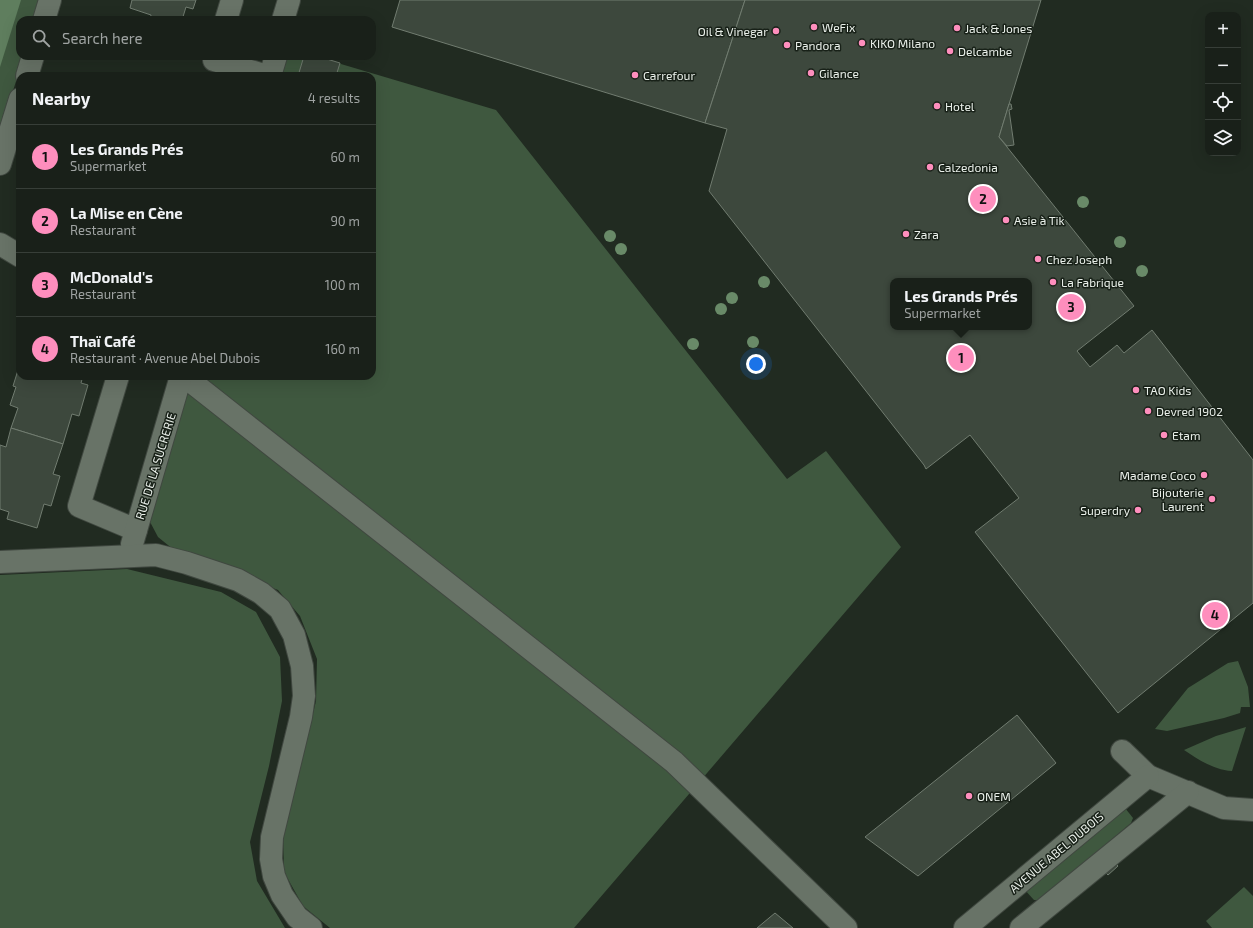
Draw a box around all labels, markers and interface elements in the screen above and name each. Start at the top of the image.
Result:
map controls [1205,12,1241,156]
button: + [1205,12,1241,48]
search box [16,16,376,60]
place label: WeFix [822,20,856,34]
place label: Jack & Jones [965,21,1032,35]
marker: WeFix [809,22,819,32]
marker: Jack & Jones [952,23,962,33]
place label: Oil & Vinegar [698,24,768,38]
marker: Oil & Vinegar [771,26,781,36]
icon: search [30,27,52,49]
text: Search here [62,29,143,47]
place label: KIKO Milano [870,36,935,50]
place label: Pandora [795,38,841,52]
marker: KIKO Milano [857,38,867,48]
marker: Pandora [782,40,792,50]
place label: Delcambe [958,44,1012,58]
marker: Delcambe [945,46,955,56]
button: − [1205,48,1241,84]
place label: Gilance [819,66,859,80]
place label: Carrefour [643,68,695,82]
marker: Gilance [806,68,816,78]
marker: Carrefour [630,70,640,80]
button: locate [1205,84,1241,120]
text: Nearby [32,88,90,108]
text: 4 results [308,90,360,106]
place label: Hotel [945,99,975,113]
marker: Hotel [932,101,942,111]
button: layers [1205,120,1241,156]
text: Les Grands Prés [70,140,183,158]
text: 1 [42,149,48,165]
text: 60 m [330,149,360,165]
text: Supermarket [70,158,147,174]
place label: Calzedonia [938,160,998,174]
marker: Calzedonia [925,162,935,172]
pin: 2 [970,184,996,214]
text: La Mise en Cène [70,204,183,222]
text: 2 [41,213,49,229]
text: 90 m [330,213,360,229]
place label: Asie à Tik [1014,213,1065,227]
marker: Asie à Tik [1001,215,1011,225]
text: Restaurant [70,222,136,238]
place label: Zara [914,227,939,241]
marker: Zara [901,229,911,239]
place label: Chez Joseph [1046,252,1112,266]
marker: Chez Joseph [1033,254,1043,264]
text: McDonald's [70,268,153,286]
place label: La Fabrique [1061,275,1124,289]
text: 3 [41,277,49,293]
text: 100 m [325,277,360,293]
marker: La Fabrique [1048,277,1058,287]
popup [890,278,1032,330]
text: Restaurant [70,286,136,302]
text: Les Grands Prés [904,287,1018,305]
pin: 3 [1058,292,1084,322]
text: Supermarket [904,305,981,321]
text: Thaï Café [70,332,136,350]
text: 4 [41,341,49,357]
text: 160 m [325,341,360,357]
pin: 1 [948,343,974,373]
text: Restaurant · Avenue Abel Dubois [70,350,260,366]
your location [746,354,766,374]
place label: TAO Kids [1144,383,1191,397]
marker: TAO Kids [1131,385,1141,395]
place label: Devred 1902 [1156,404,1223,418]
marker: Devred 1902 [1143,406,1153,416]
street label: RUE DE LA SUCRERIE [132,411,178,521]
place label: Etam [1172,428,1200,442]
marker: Etam [1159,430,1169,440]
place label: Madame Coco [1120,468,1196,482]
marker: Madame Coco [1199,470,1209,480]
place label: Bijouterie Laurent [1152,485,1204,513]
marker: Bijouterie Laurent [1207,494,1217,504]
place label: Superdry [1080,503,1131,517]
marker: Superdry [1133,505,1143,515]
pin: 4 [1202,600,1228,630]
place label: ONEM [977,789,1011,803]
marker: ONEM [964,791,974,801]
street label: AVENUE ABEL DUBOIS [1006,809,1106,895]

